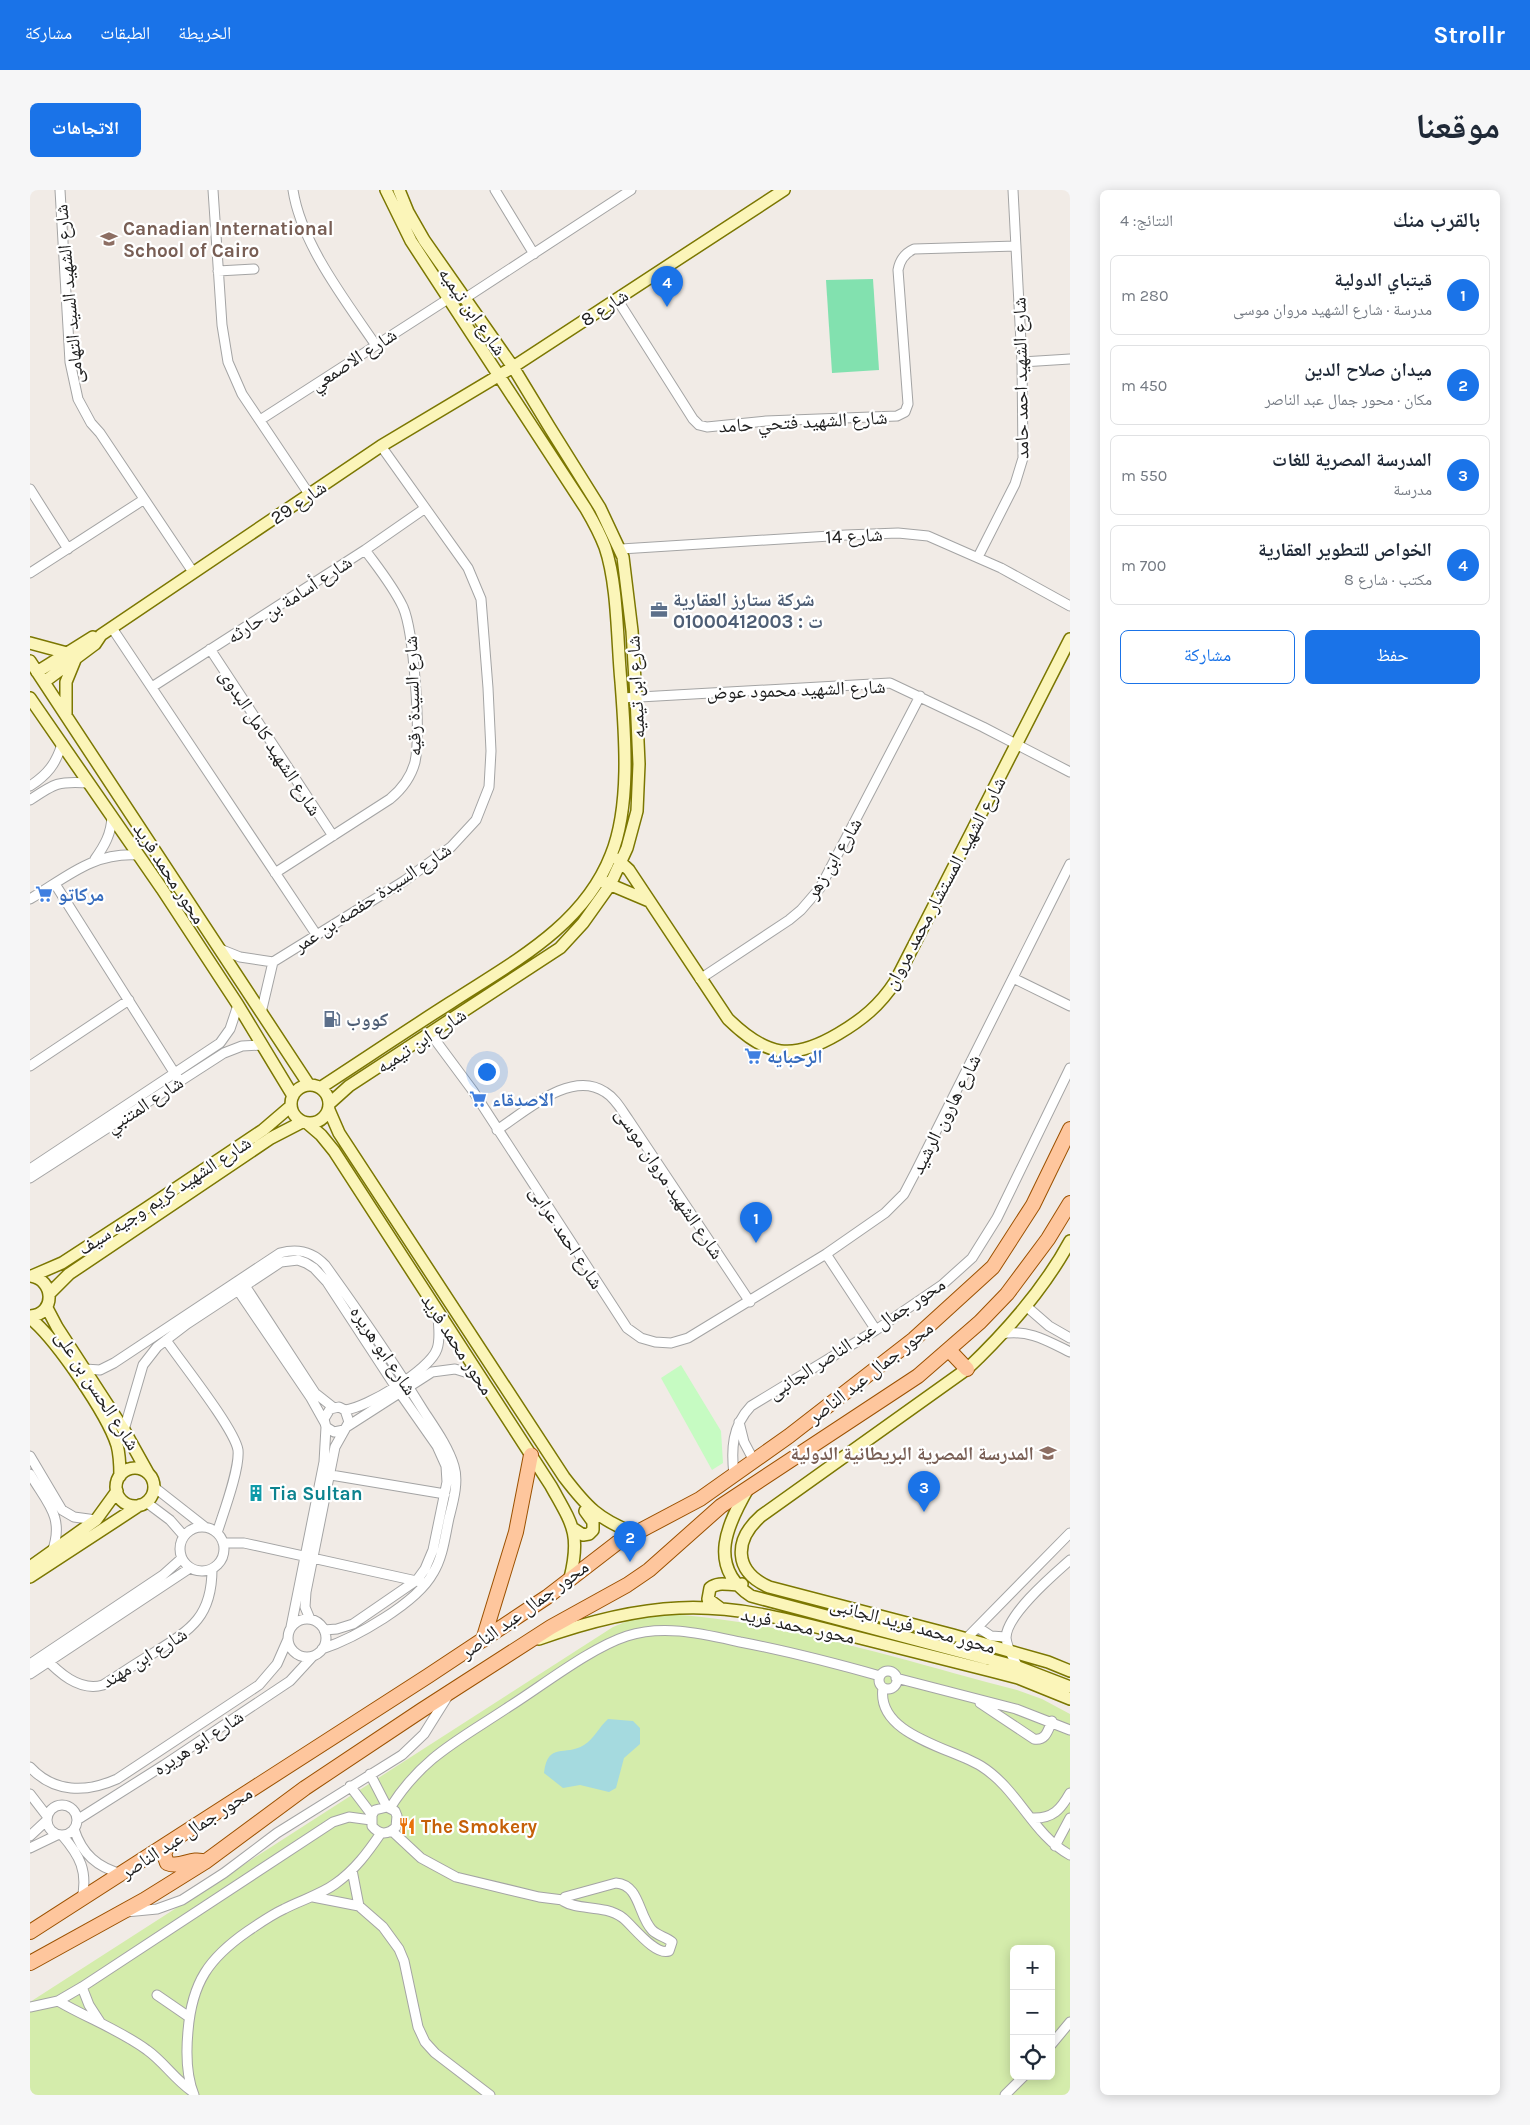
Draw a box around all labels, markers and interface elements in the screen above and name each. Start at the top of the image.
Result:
text: Strollr [1433,21,1505,49]
text: مشاركة [25,22,72,44]
text: الطبقات [100,22,150,44]
text: الخريطة [178,22,231,44]
button: الاتجاهات [30,103,141,157]
text: موقعنا [1415,106,1500,147]
street label: شارع الشهيد السيد التهامى [50,203,88,385]
text: بالقرب منك [1393,208,1480,232]
text: النتائج: 4 [1120,211,1173,230]
place label: Canadian International School of Cairo [123,218,334,262]
school or university icon: Canadian International School of Cairo [99,229,119,249]
street label: شارع ابن تيميه [434,263,511,360]
pin: 4 [651,266,683,307]
text: قيتباي الدولية [1334,269,1432,291]
street label: شارع 8 [577,284,632,331]
text: 280 m [1121,286,1168,305]
text: 1 [1460,286,1466,305]
street label: شارع الشهيد احمد حامد [1009,297,1033,459]
text: مدرسة · شارع الشهيد مروان موسى [1233,300,1432,319]
street label: شارع الاصمعي [306,324,403,399]
text: ميدان صلاح الدين [1304,359,1432,381]
text: 450 m [1121,376,1167,395]
text: 2 [1458,376,1468,395]
text: مكان · محور جمال عبد الناصر [1265,390,1432,409]
street label: شارع الشهيد فتحي حامد [718,407,888,441]
text: المدرسة المصرية للغات [1272,449,1432,471]
text: 550 m [1121,466,1167,485]
text: 3 [1458,466,1468,485]
street label: شارع 29 [266,476,331,529]
text: مدرسة [1393,480,1432,499]
street label: شارع 14 [825,524,883,548]
text: الخواص للتطوير العقارية [1258,539,1432,561]
street label: شارع أسامة بن حارثه [223,551,356,648]
text: 700 m [1121,556,1166,575]
text: 4 [1458,556,1468,575]
text: مكتب · شارع 8 [1344,570,1432,589]
place label: شركة ستارز العقارية ت : 01000412003 [673,589,823,633]
office icon: شركة ستارز العقارية ت : 01000412003 [649,600,669,620]
button: مشاركة [1120,630,1295,684]
button: حفظ [1305,630,1480,684]
street label: شارع السيدة رقيه [400,635,426,757]
street label: شارع ابن تيميه [622,635,650,739]
street label: شارع الشهيد كامل البدوى [215,665,326,820]
street label: شارع الشهيد محمود عوض [706,676,886,704]
street label: شارع الشهيد المستشار محمد مروان [879,773,1010,994]
street label: شارع ابن زهر [801,814,867,904]
street label: محور محمد فريد [128,819,210,928]
street label: شارع السيدة حفصه بن عمر [289,839,455,957]
supermarket icon: مركاتو [34,884,54,904]
place label: مركاتو [58,884,104,906]
street label: شارع ابن تيميه [373,1004,471,1078]
fuel station icon: كووب [322,1009,342,1029]
place label: كووب [346,1009,389,1031]
supermarket icon: الرحبايه [743,1046,763,1066]
place label: الرحبايه [767,1046,823,1068]
street label: شارع هارون الرشيد [906,1051,986,1178]
your location [474,1059,500,1085]
street label: شارع المتنبي [102,1072,190,1141]
supermarket icon: الاصدقاء [468,1089,488,1109]
place label: الاصدقاء [492,1089,554,1111]
street label: شارع الشهيد مروان موسى [610,1104,728,1263]
street label: شارع الشهيد كريم وجيه سيف [74,1132,256,1261]
street label: شارع احمد عرابى [525,1182,608,1293]
pin: 1 [740,1202,772,1243]
street label: محور جمال عبد الناصر الجانبى [763,1272,949,1404]
street label: محور محمد فريد [416,1290,498,1399]
street label: شارع ابو هريره [345,1302,421,1399]
street label: محور جمال عبد الناصر [803,1316,937,1428]
street label: شارع الحسن بن على [50,1327,144,1454]
place label: المدرسة المصرية البريطانية الدولية [790,1443,1034,1465]
school or university icon: المدرسة المصرية البريطانية الدولية [1038,1443,1058,1463]
pin: 3 [908,1471,940,1512]
building icon: Tia Sultan [246,1483,266,1503]
place label: Tia Sultan [270,1483,363,1505]
pin: 2 [614,1521,646,1562]
street label: محور جمال عبد الناصر [456,1556,593,1664]
street label: محور محمد فريد الجانبى [828,1593,998,1659]
street label: محور محمد فريد [739,1603,857,1649]
street label: شارع ابن مهند [98,1623,191,1693]
street label: شارع ابو هريره [149,1706,248,1780]
street label: محور جمال عبد الناصر [116,1782,257,1884]
restaurant icon: The Smokery [397,1816,417,1836]
place label: The Smokery [421,1816,537,1838]
map controls [1010,1945,1055,2080]
button: + [1010,1945,1055,1990]
button: − [1010,1990,1055,2035]
button: locate [1010,2035,1055,2080]

